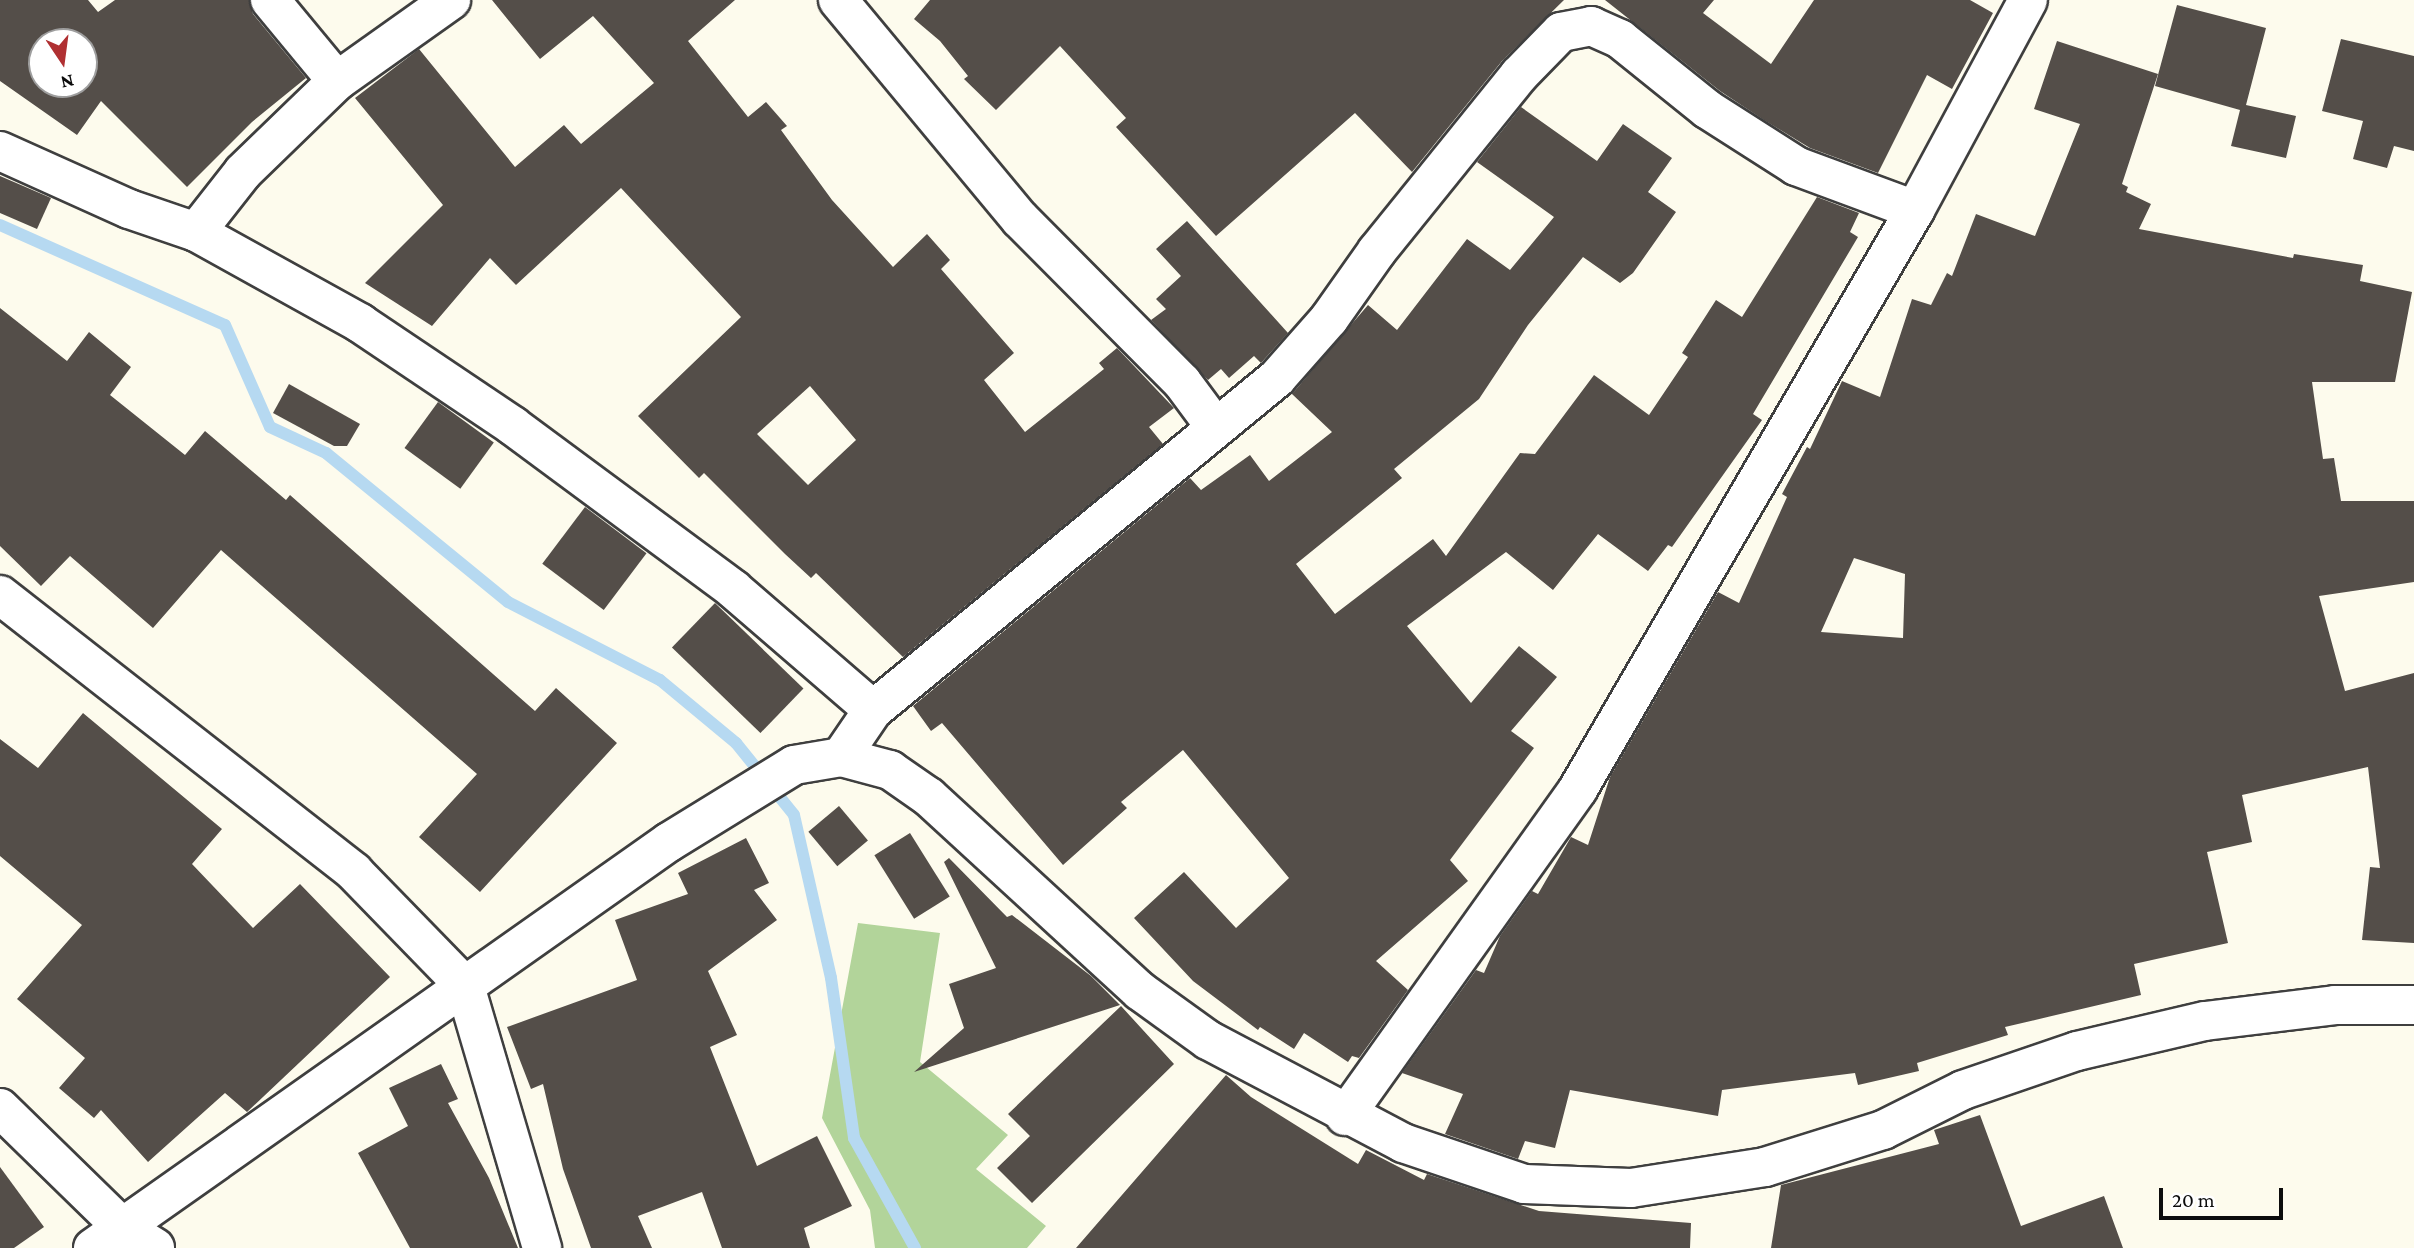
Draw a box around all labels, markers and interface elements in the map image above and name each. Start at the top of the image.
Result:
north arrow [28,28,98,98]
text: N [59,70,76,94]
scale bar [2162,1174,2286,1218]
text: 20 m [2172,1188,2215,1212]

